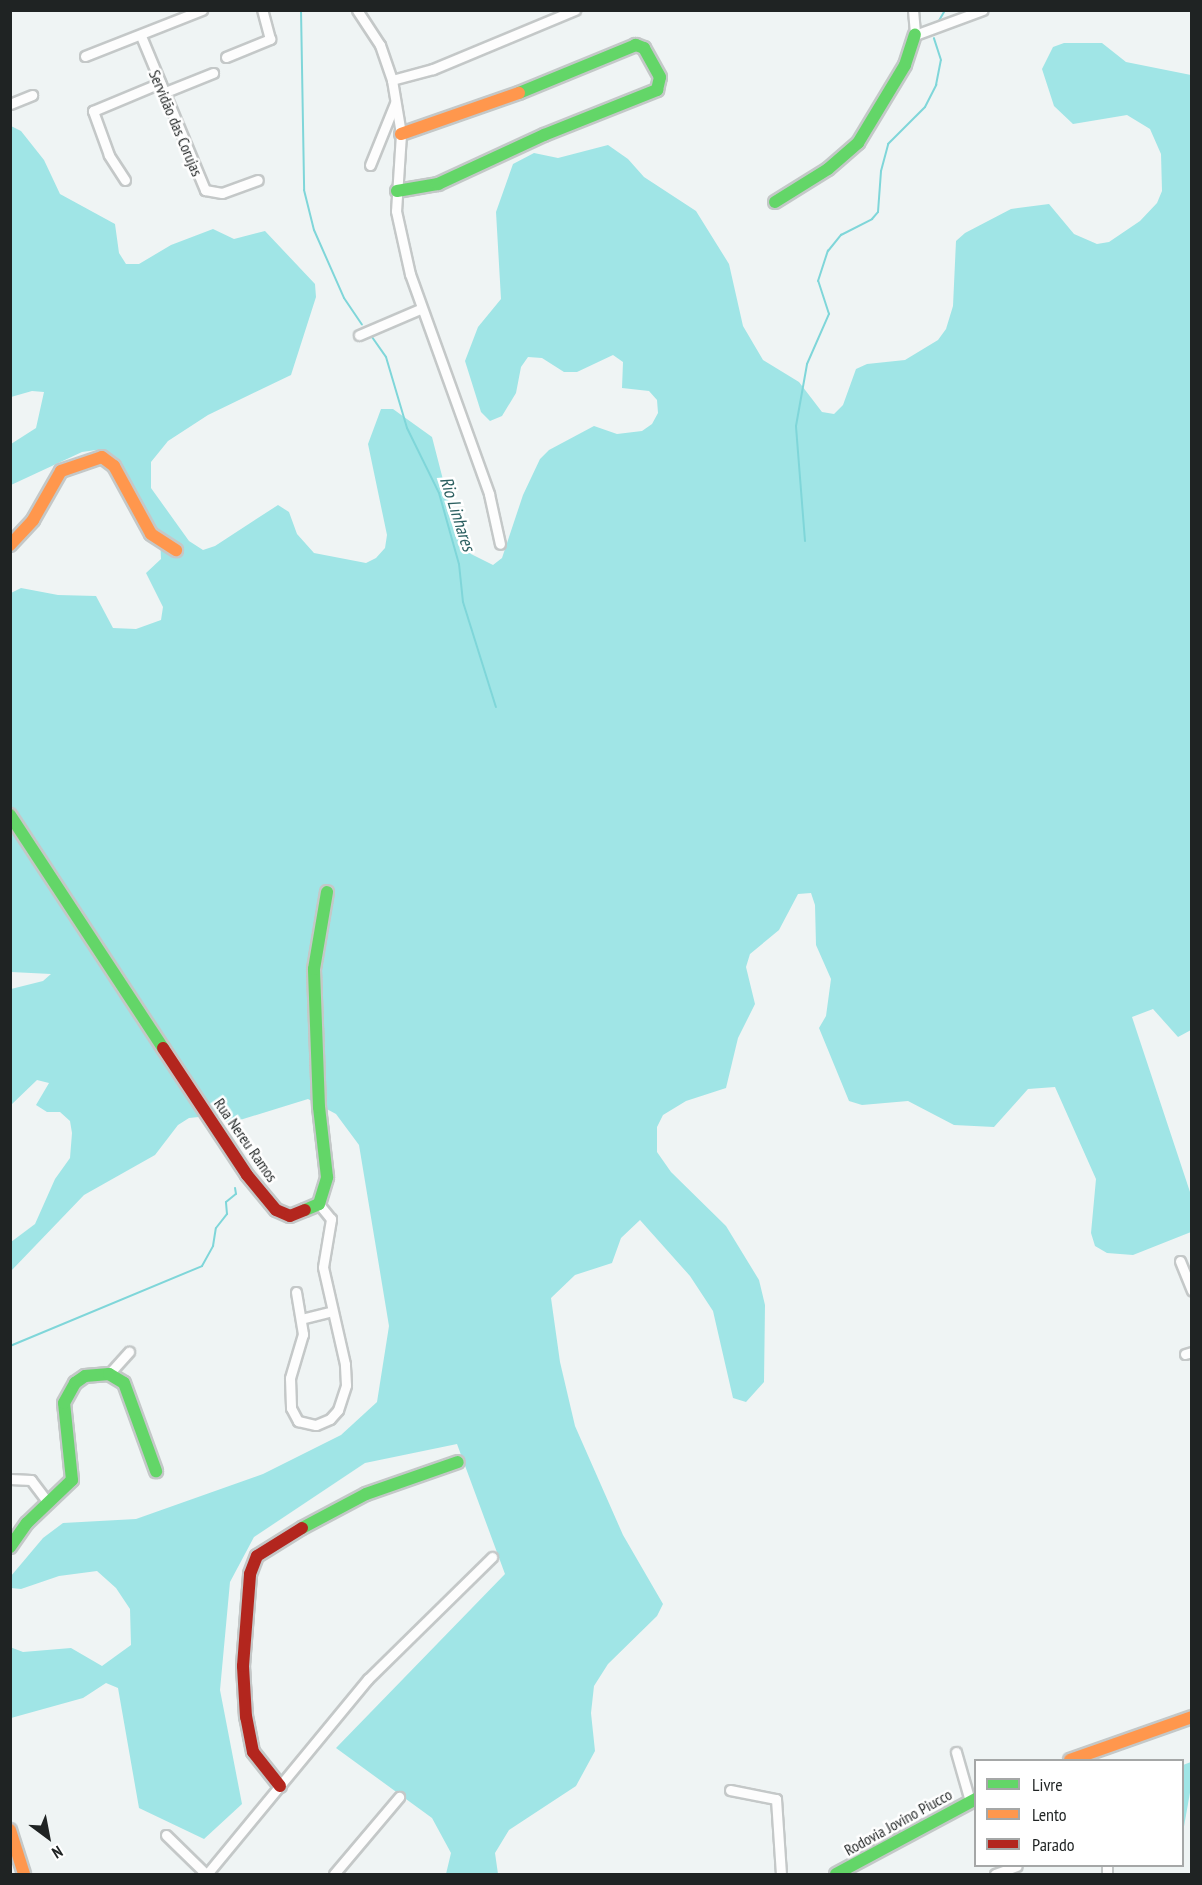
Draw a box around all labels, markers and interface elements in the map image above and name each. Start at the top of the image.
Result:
street label: Servidão das Corujas [145,67,207,179]
water label: Rio Linhares [435,474,479,554]
street label: Rua Nereu Ramos [210,1094,282,1186]
legend [974,1759,1184,1867]
text: Livre [1032,1773,1063,1796]
street label: Rodovia Jovino Piucco [841,1784,955,1860]
text: Lento [1032,1803,1067,1826]
north arrow [18,1807,78,1867]
text: Parado [1032,1833,1075,1856]
text: N [49,1841,67,1863]

